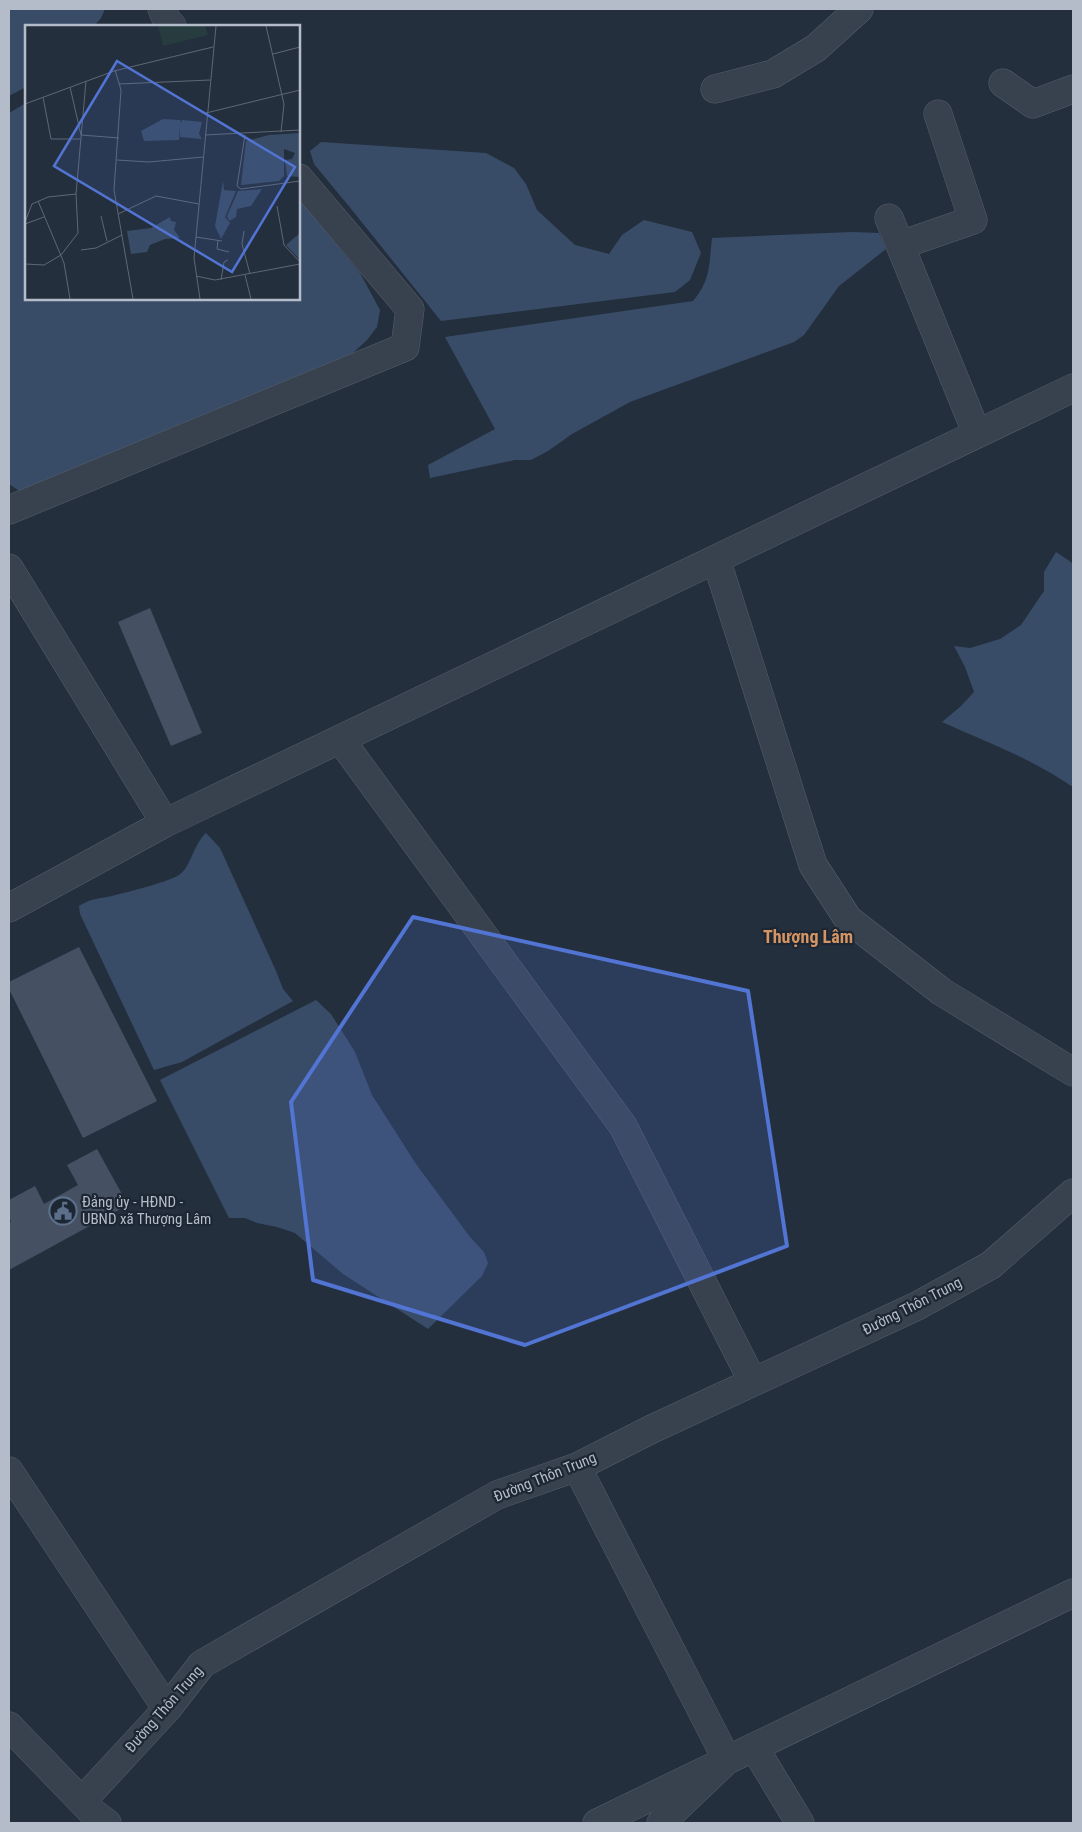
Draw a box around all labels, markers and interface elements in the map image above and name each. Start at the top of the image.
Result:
inset map [25,25,300,300]
district label: Thượng Lâm [763,926,853,947]
place label: Đảng ủy - HĐND - UBND xã Thượng Lâm [82,1193,211,1228]
public building icon: Đảng ủy - HĐND - UBND xã Thượng Lâm [48,1196,78,1226]
street label: Đường Thôn Trung [859,1273,965,1339]
street label: Đường Thôn Trung [491,1448,599,1506]
street label: Đường Thôn Trung [121,1662,207,1756]

